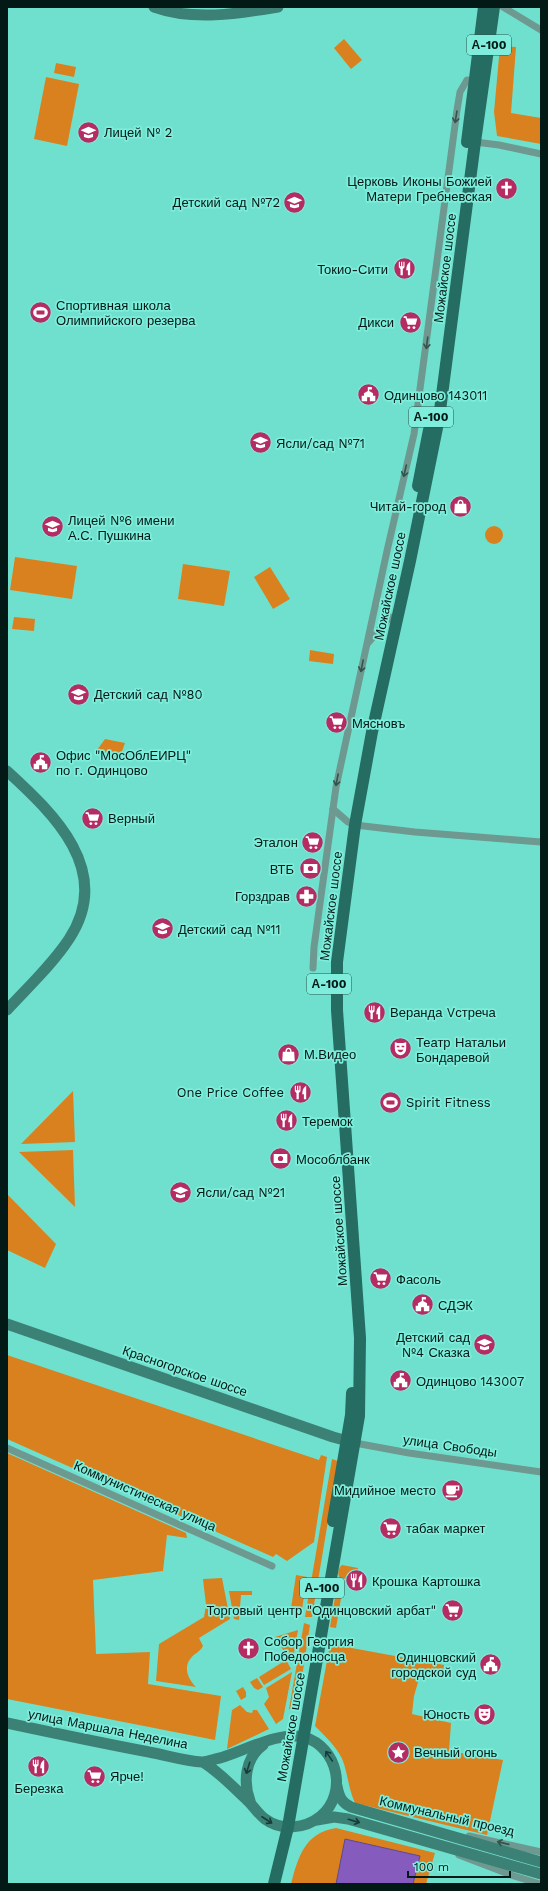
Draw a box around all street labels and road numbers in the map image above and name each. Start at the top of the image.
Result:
road number: А-100 [467,35,511,55]
street label: Можайское шоссе [431,212,459,324]
road number: А-100 [409,407,453,427]
street label: Можайское шоссе [371,530,409,642]
street label: Можайское шоссе [317,850,345,962]
road number: А-100 [307,974,351,994]
street label: Можайское шоссе [328,1175,350,1287]
street label: Красногорское шоссе [121,1343,249,1399]
street label: улица Свободы [402,1432,498,1460]
street label: Коммунистическая улица [71,1458,219,1535]
road number: А-100 [300,1578,344,1598]
street label: Можайское шоссе [274,1671,308,1783]
street label: улица Маршала Неделина [27,1706,190,1752]
street label: Коммунальный проезд [378,1793,516,1839]

